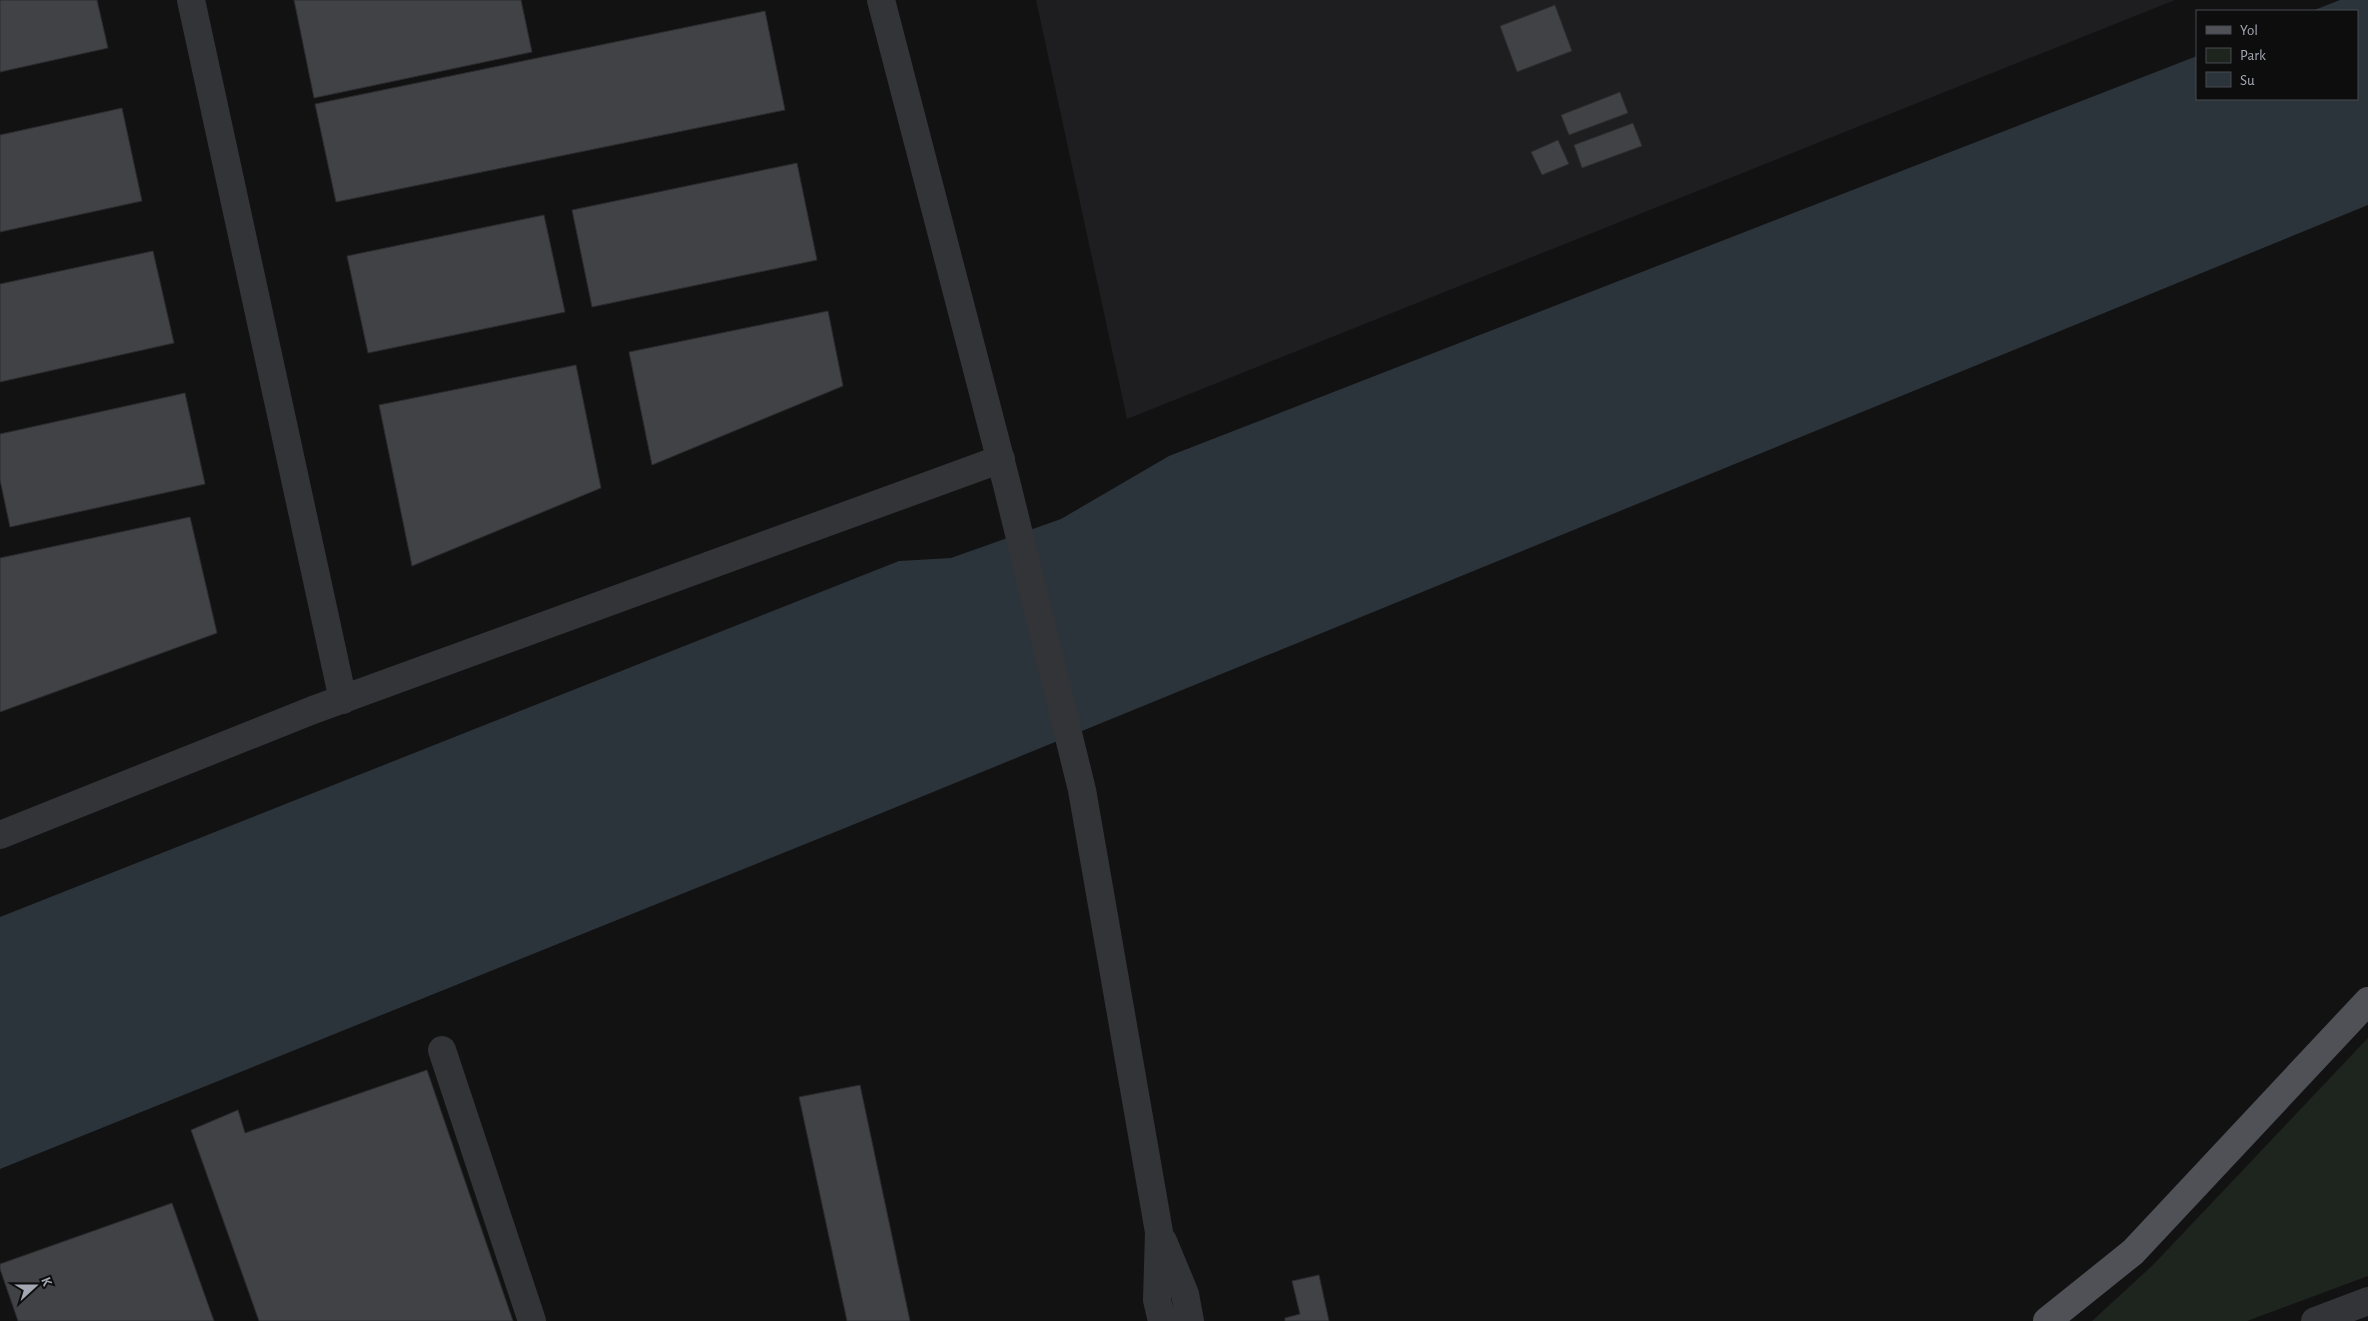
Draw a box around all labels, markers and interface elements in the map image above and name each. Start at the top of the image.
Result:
legend [2196,10,2358,100]
text: Yol [2240,23,2258,38]
text: Park [2240,48,2266,63]
text: Su [2240,73,2255,88]
north arrow [10,1261,60,1311]
text: K [38,1275,54,1289]

